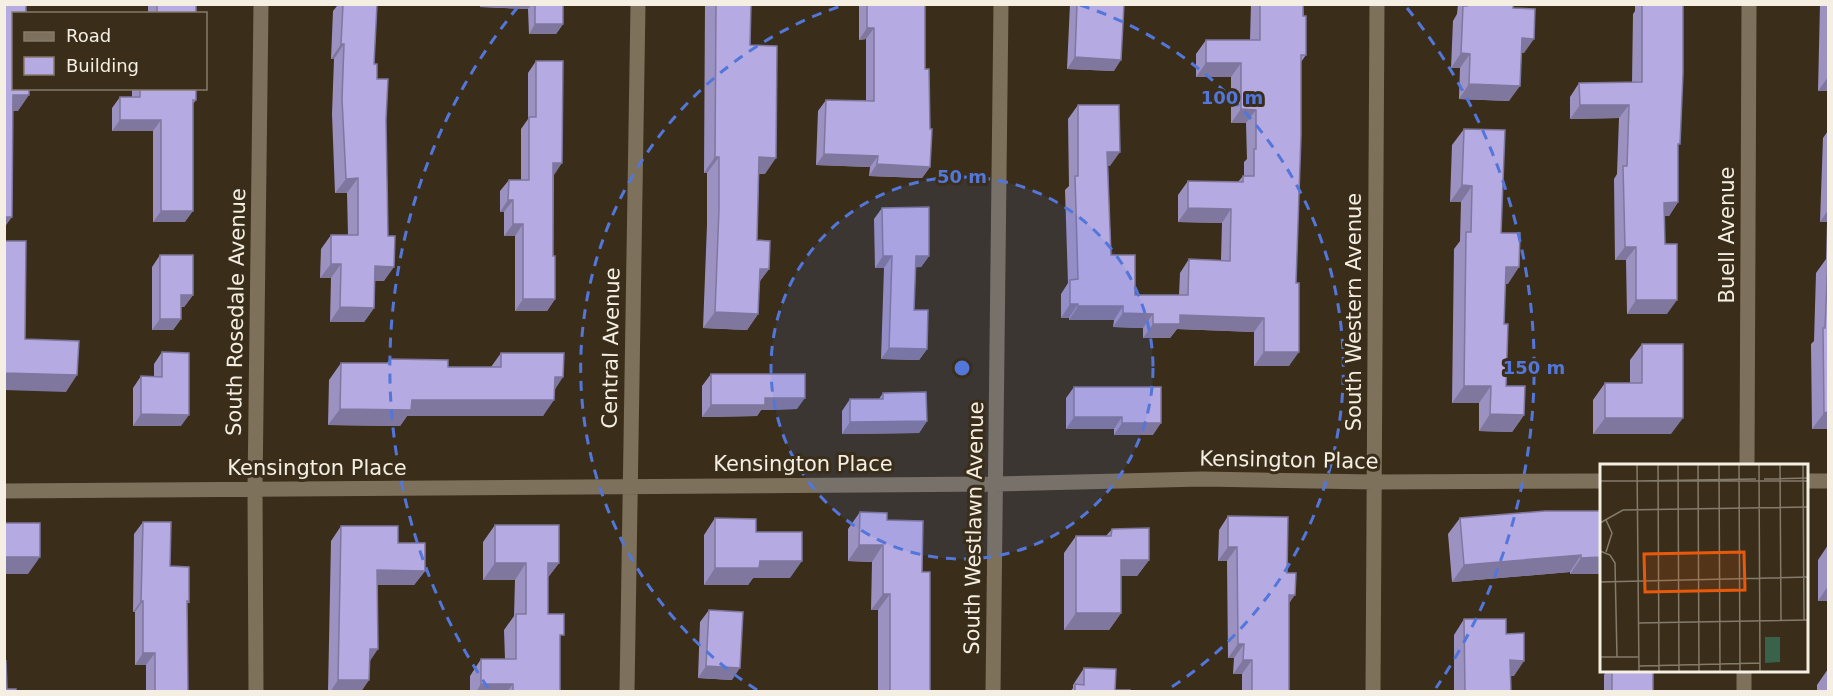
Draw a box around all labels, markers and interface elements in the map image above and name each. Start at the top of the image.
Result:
legend [12,12,207,90]
text: Road [66,25,111,46]
text: Building [66,55,139,76]
text: 100 m [1201,87,1263,108]
text: 50 m [937,166,987,187]
street label: Buell Avenue [1715,166,1739,304]
street label: South Rosedale Avenue [222,188,250,436]
street label: South Western Avenue [1342,193,1366,431]
street label: Central Avenue [598,267,624,429]
text: 150 m [1503,357,1565,378]
centre of rings [952,358,972,378]
street label: South Westlawn Avenue [960,401,988,655]
street label: Kensington Place [1199,446,1379,474]
street label: Kensington Place [713,452,893,476]
street label: Kensington Place [227,456,407,480]
inset map [1600,464,1809,672]

